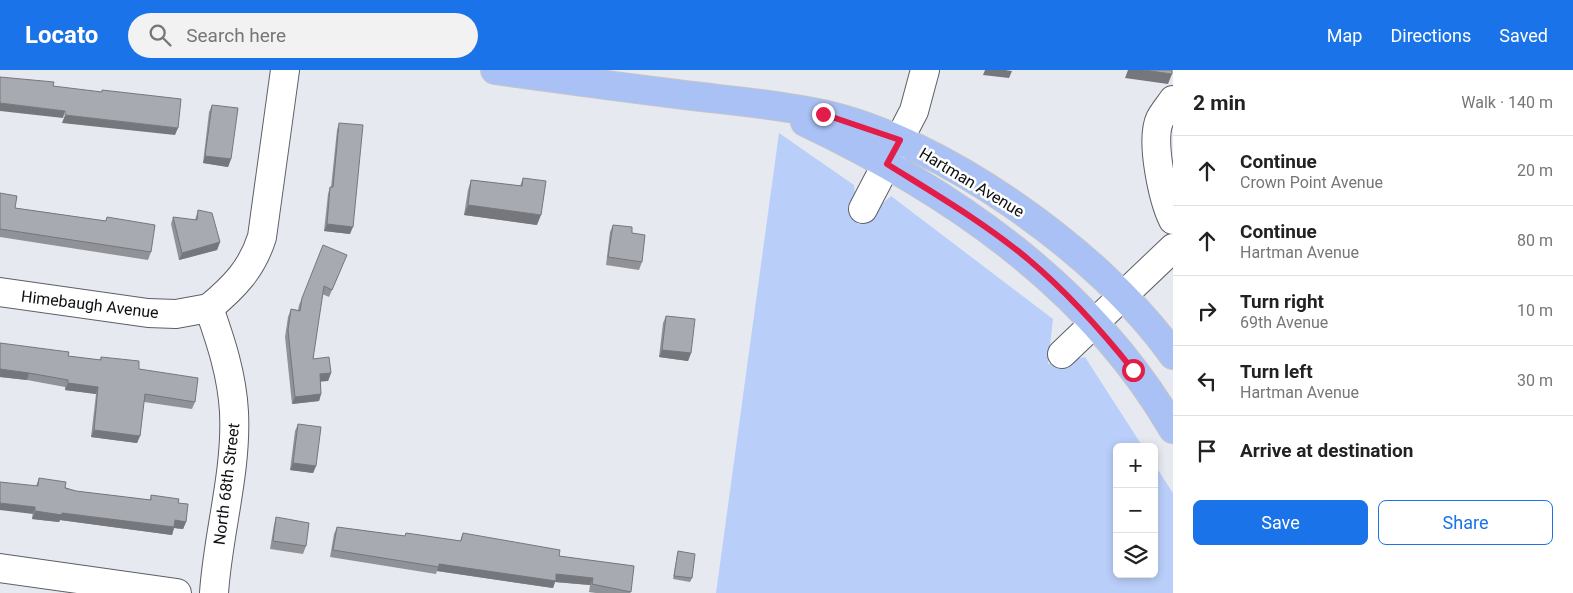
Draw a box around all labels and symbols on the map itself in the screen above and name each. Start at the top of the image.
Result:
route end [812,103,835,126]
street label: Hartman Avenue [916,144,1028,221]
street label: Himebaugh Avenue [20,287,160,322]
route start [1122,359,1145,382]
street label: North 68th Street [210,422,243,546]

